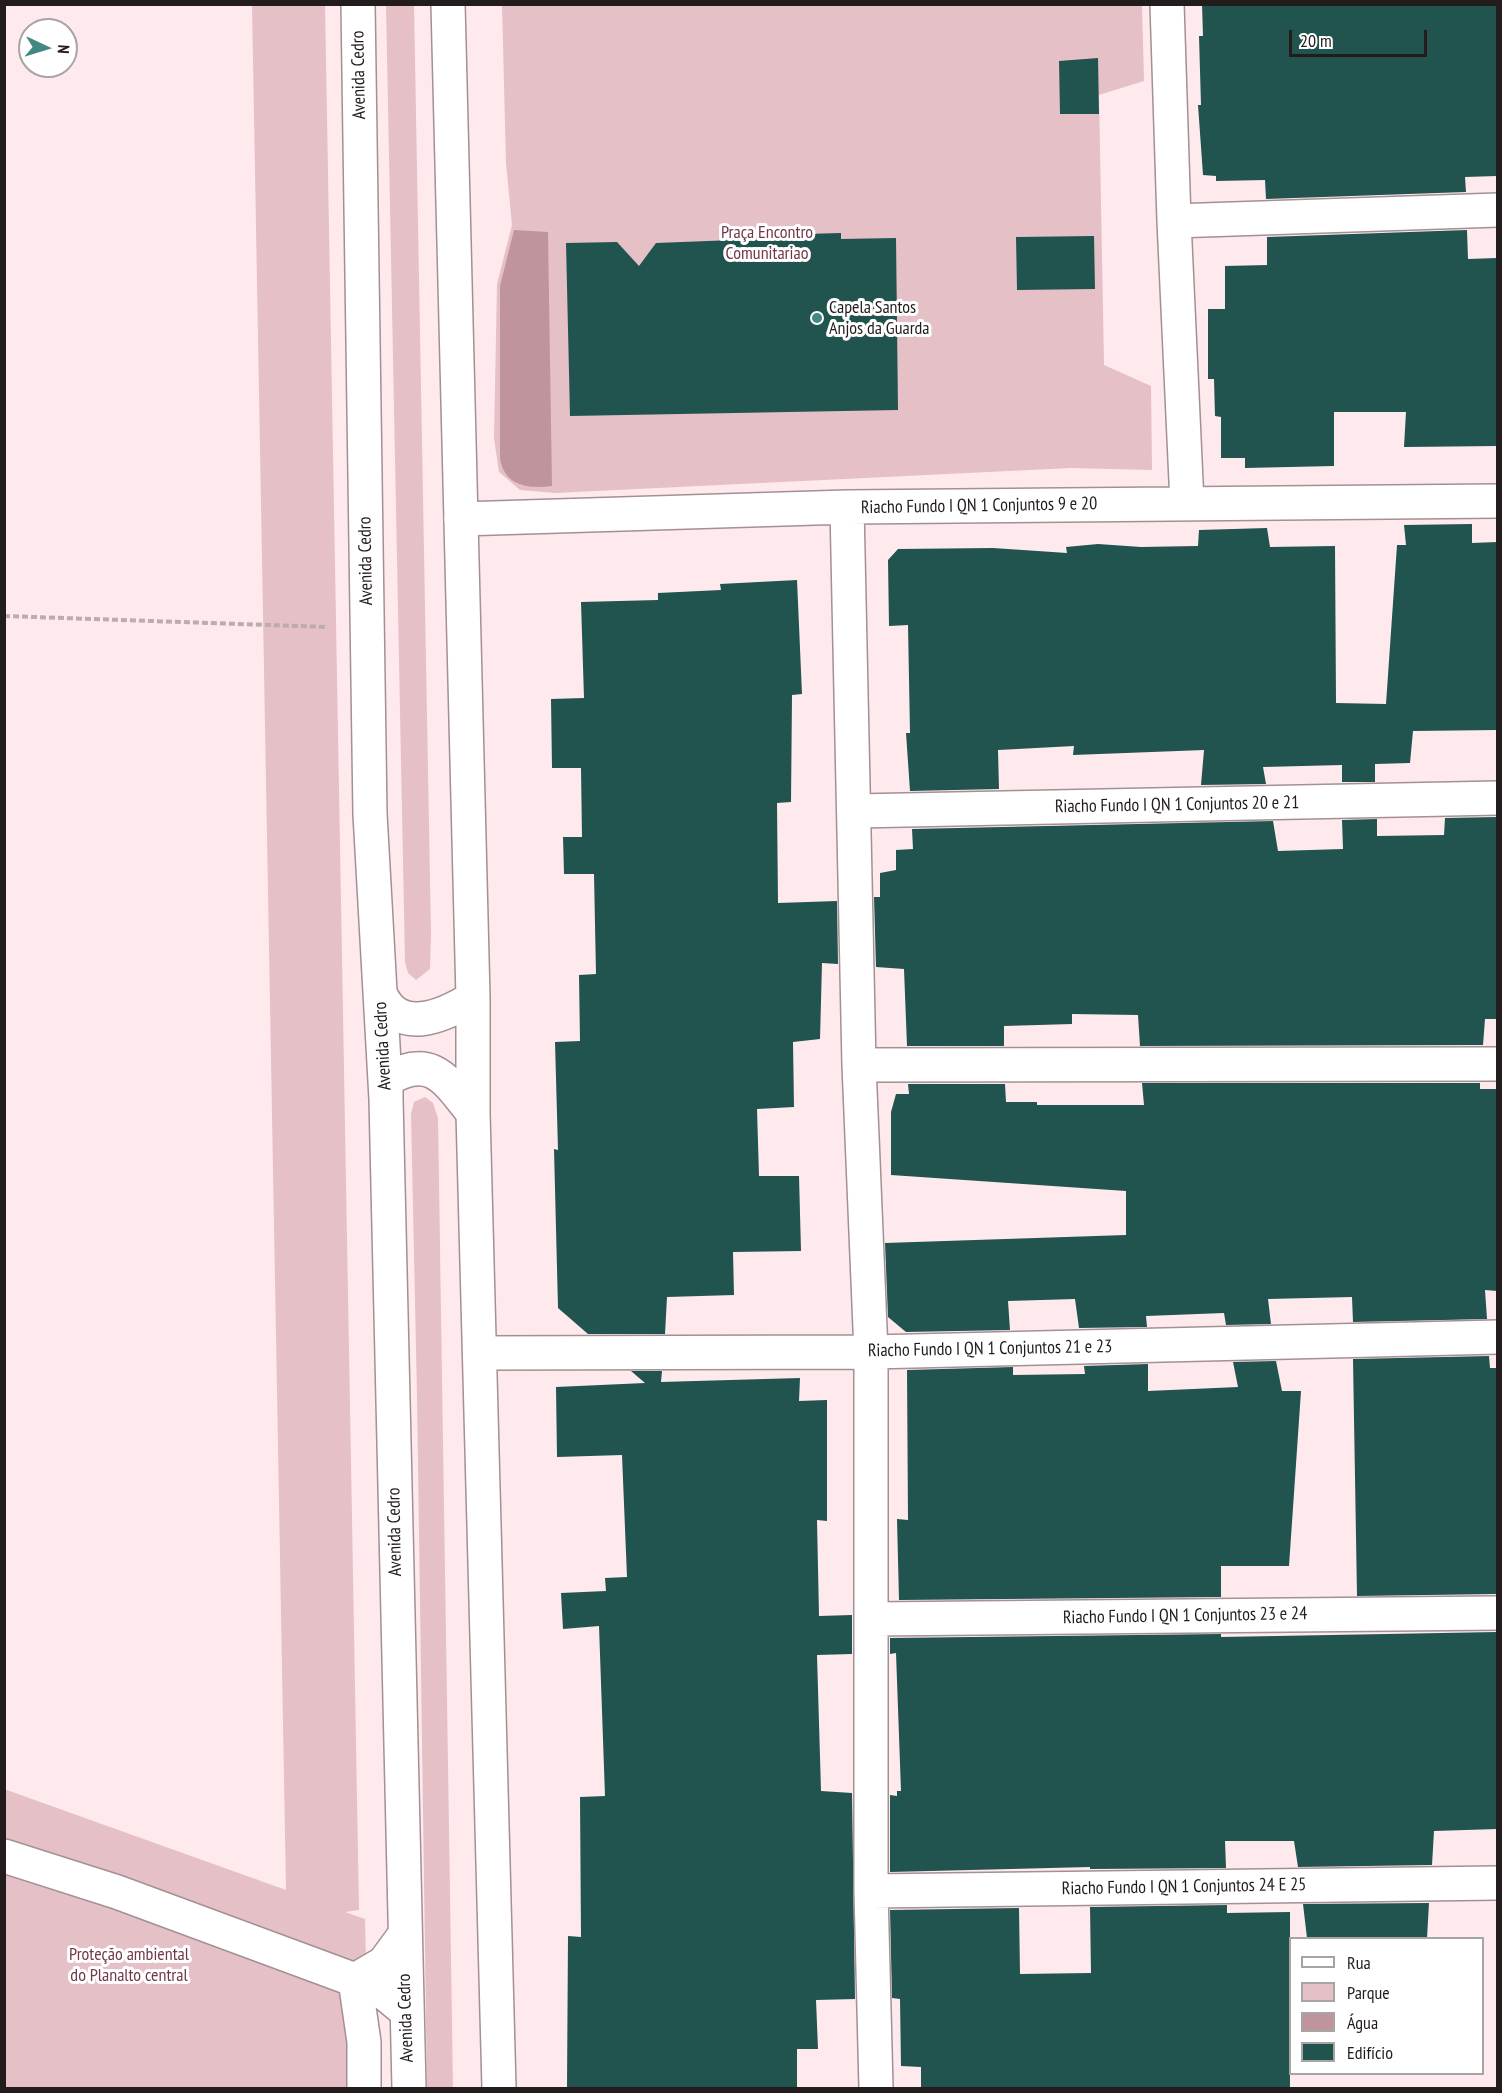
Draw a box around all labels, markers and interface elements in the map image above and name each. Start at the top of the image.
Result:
north arrow [18,18,78,78]
scale bar [1292,18,1430,56]
text: 20 m [1300,29,1332,52]
street label: Avenida Cedro [347,30,371,120]
text: N [54,44,74,54]
park label: Praça Encontro Comunitariao [721,222,813,264]
place label: Capela Santos Anjos da Guarda [829,297,930,340]
marker: Capela Santos Anjos da Guarda [810,311,824,325]
street label: Riacho Fundo I QN 1 Conjuntos 9 e 20 [861,493,1097,519]
street label: Avenida Cedro [354,516,378,606]
street label: Riacho Fundo I QN 1 Conjuntos 20 e 21 [1055,792,1299,818]
street label: Avenida Cedro [370,1001,396,1091]
street label: Riacho Fundo I QN 1 Conjuntos 21 e 23 [868,1336,1112,1362]
street label: Avenida Cedro [383,1487,407,1577]
street label: Riacho Fundo I QN 1 Conjuntos 23 e 24 [1063,1603,1307,1629]
street label: Riacho Fundo I QN 1 Conjuntos 24 E 25 [1061,1874,1307,1900]
legend [1289,1937,1484,2075]
park label: Proteção ambiental do Planalto central [69,1944,189,1986]
text: Rua [1347,1951,1371,1974]
street label: Avenida Cedro [394,1973,418,2063]
text: Parque [1347,1981,1390,2004]
text: Água [1347,2011,1378,2034]
text: Edifício [1347,2041,1393,2064]

